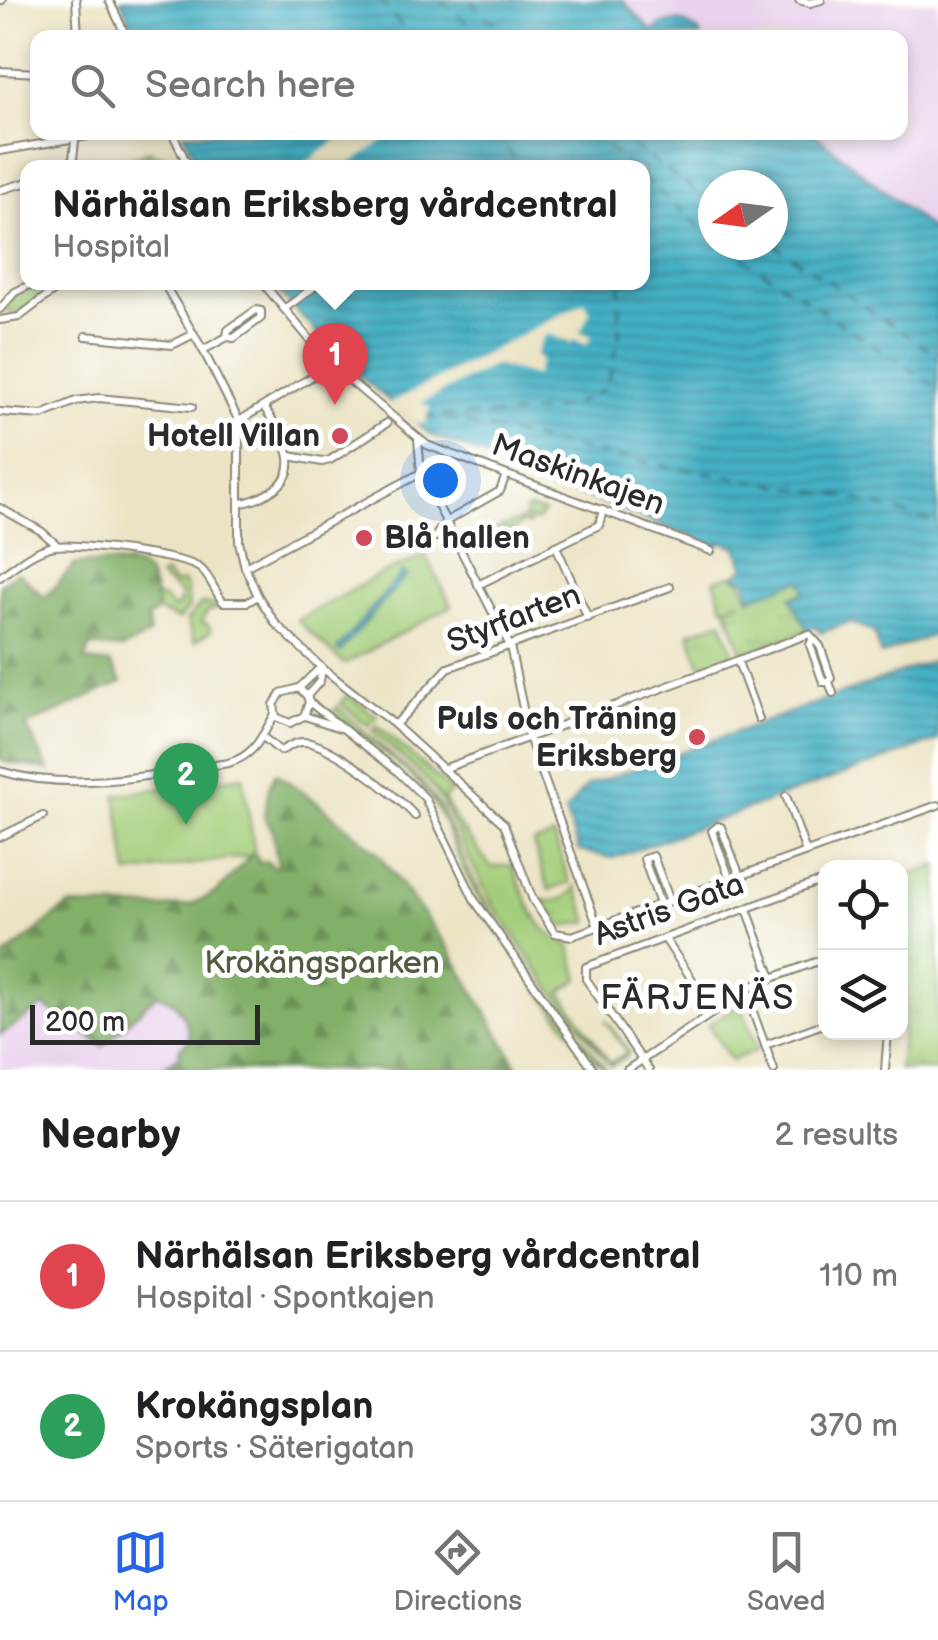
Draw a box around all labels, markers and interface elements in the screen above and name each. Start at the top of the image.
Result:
search box [30,30,908,140]
icon: search [65,58,120,113]
text: Search here [145,63,356,108]
popup [20,160,650,290]
north arrow [698,170,788,260]
text: Närhälsan Eriksberg vårdcentral [52,183,618,228]
text: Hospital [52,228,170,267]
pin: 1 [302,322,368,405]
place label: Hotell Villan [147,417,320,456]
marker: Hotell Villan [329,425,351,447]
street label: Maskinkajen [486,426,670,524]
your location [415,455,466,506]
place label: Blå hallen [384,519,530,558]
marker: Blå hallen [353,527,375,549]
street label: Styrfarten [442,576,586,662]
place label: Puls och Träning Eriksberg [437,700,677,776]
marker: Puls och Träning Eriksberg [686,726,708,748]
pin: 2 [154,742,218,825]
map controls [818,860,908,1040]
button: locate [818,860,908,950]
street label: Astris Gata [589,865,749,955]
park label: Krokängsparken [204,944,440,983]
button: layers [818,950,908,1040]
district label: FÄRJENÄS [600,977,796,1020]
scale bar [30,1000,260,1044]
text: 200 m [45,1006,125,1039]
text: Nearby [40,1110,180,1161]
text: 2 results [774,1116,898,1155]
text: Närhälsan Eriksberg vårdcentral [135,1234,700,1279]
text: 1 [66,1257,79,1296]
text: 110 m [819,1257,898,1296]
text: Hospital · Spontkajen [135,1279,435,1318]
text: Krokängsplan [135,1384,374,1429]
text: 2 [63,1407,82,1446]
text: 370 m [809,1407,898,1446]
text: Sports · Säterigatan [135,1429,415,1468]
tab: Map [112,1525,169,1618]
tab: Directions [393,1525,522,1618]
tab: Saved [747,1525,826,1618]

